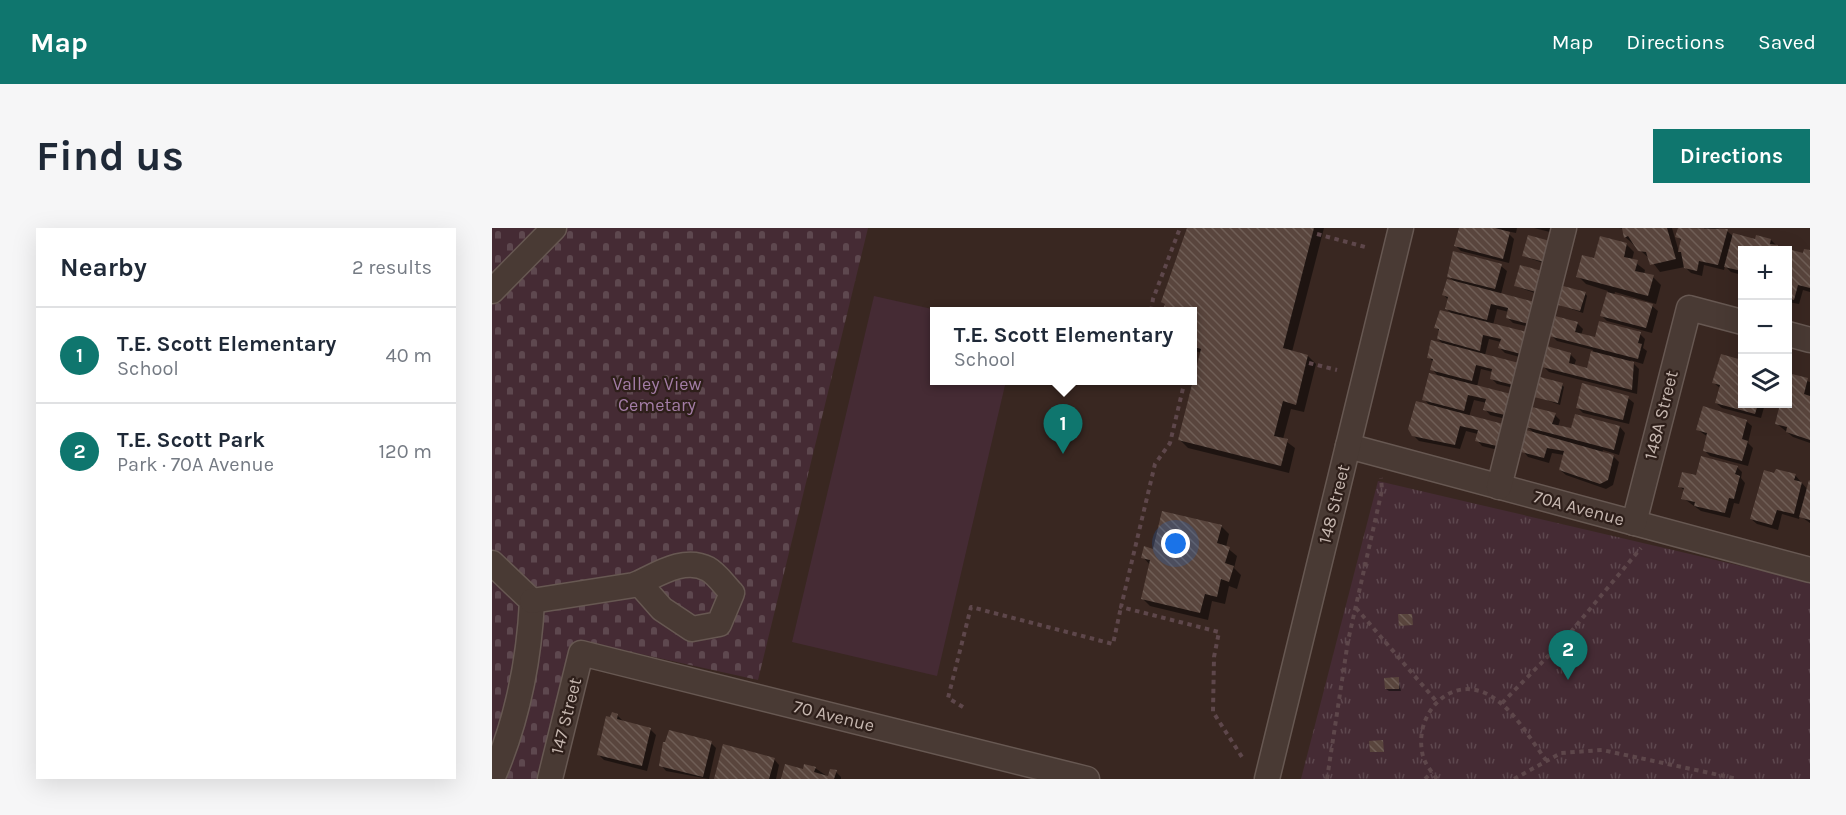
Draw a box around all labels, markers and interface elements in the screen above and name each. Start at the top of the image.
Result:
text: Map [30,26,88,59]
text: Map [1552,30,1593,54]
text: Directions [1626,30,1725,54]
text: Saved [1758,30,1816,54]
button: Directions [1653,129,1810,183]
text: Find us [36,131,184,181]
map controls [1738,246,1792,408]
button: + [1738,246,1792,300]
text: Nearby [60,252,147,283]
text: 2 results [352,256,432,279]
button: − [1738,300,1792,354]
popup [930,307,1197,385]
text: T.E. Scott Elementary [954,322,1173,348]
text: T.E. Scott Elementary [117,331,336,357]
text: 1 [76,344,83,367]
text: 40 m [386,344,432,367]
text: School [954,348,1016,371]
button: layers [1738,354,1792,408]
text: School [117,357,179,380]
street label: 148A Street [1639,368,1683,462]
park label: Valley View Cemetary [612,373,702,416]
pin: 1 [1044,404,1082,454]
text: T.E. Scott Park [117,427,265,453]
text: 2 [73,440,86,463]
text: 120 m [378,440,432,463]
text: Park · 70A Avenue [117,453,274,476]
street label: 148 Street [1314,462,1354,546]
street label: 70A Avenue [1531,485,1627,531]
your location [1161,529,1190,558]
pin: 2 [1548,630,1588,680]
street label: 147 Street [546,675,586,757]
street label: 70 Avenue [791,695,877,737]

